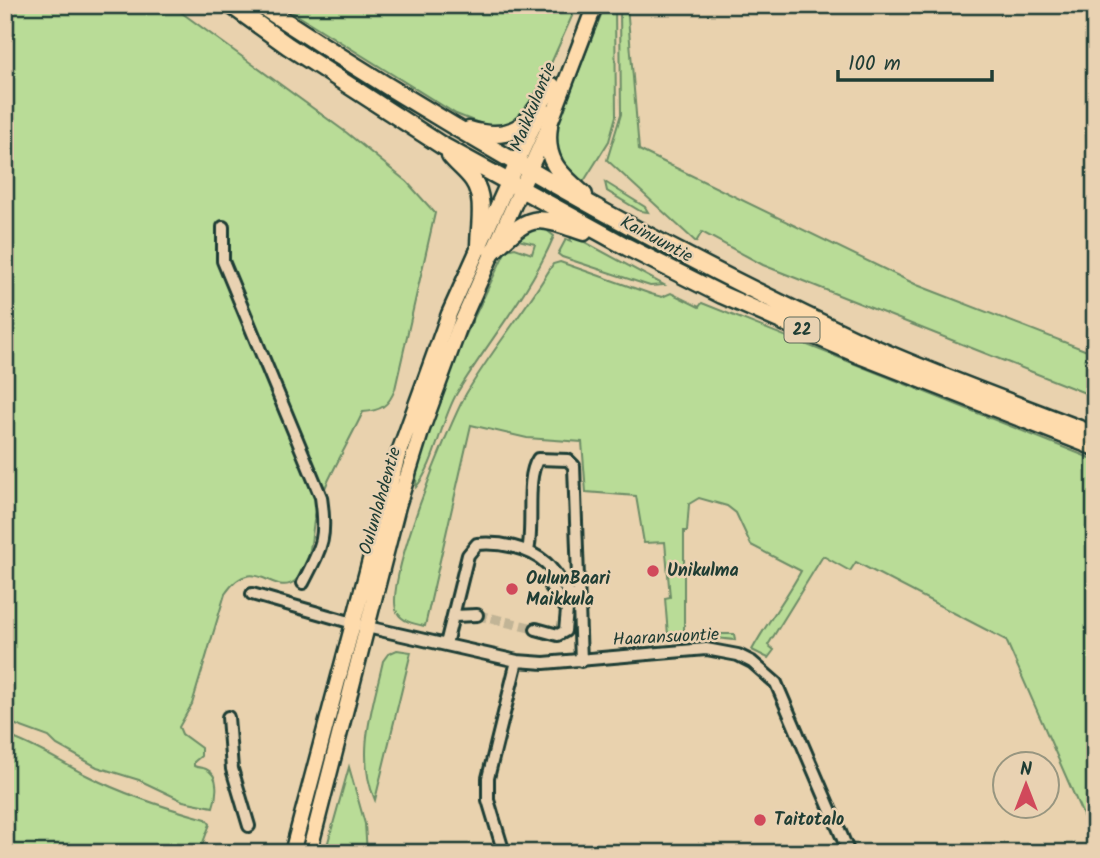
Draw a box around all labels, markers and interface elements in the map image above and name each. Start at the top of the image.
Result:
scale bar [838,38,992,82]
text: 100 m [848,48,901,81]
street label: Maikkulantie [503,58,565,156]
street label: Kainuuntie [614,209,698,271]
road number: 22 [784,318,820,342]
street label: Oulunlahdentie [352,444,410,558]
place label: Unikulma [667,557,739,586]
marker: Unikulma [645,563,661,579]
place label: OulunBaari Maikkula [526,565,611,615]
marker: OulunBaari Maikkula [504,581,520,597]
street label: Haaransuontie [612,621,720,655]
north arrow [992,750,1062,820]
text: N [1020,755,1032,785]
place label: Taitotalo [774,806,844,835]
marker: Taitotalo [752,812,768,828]

